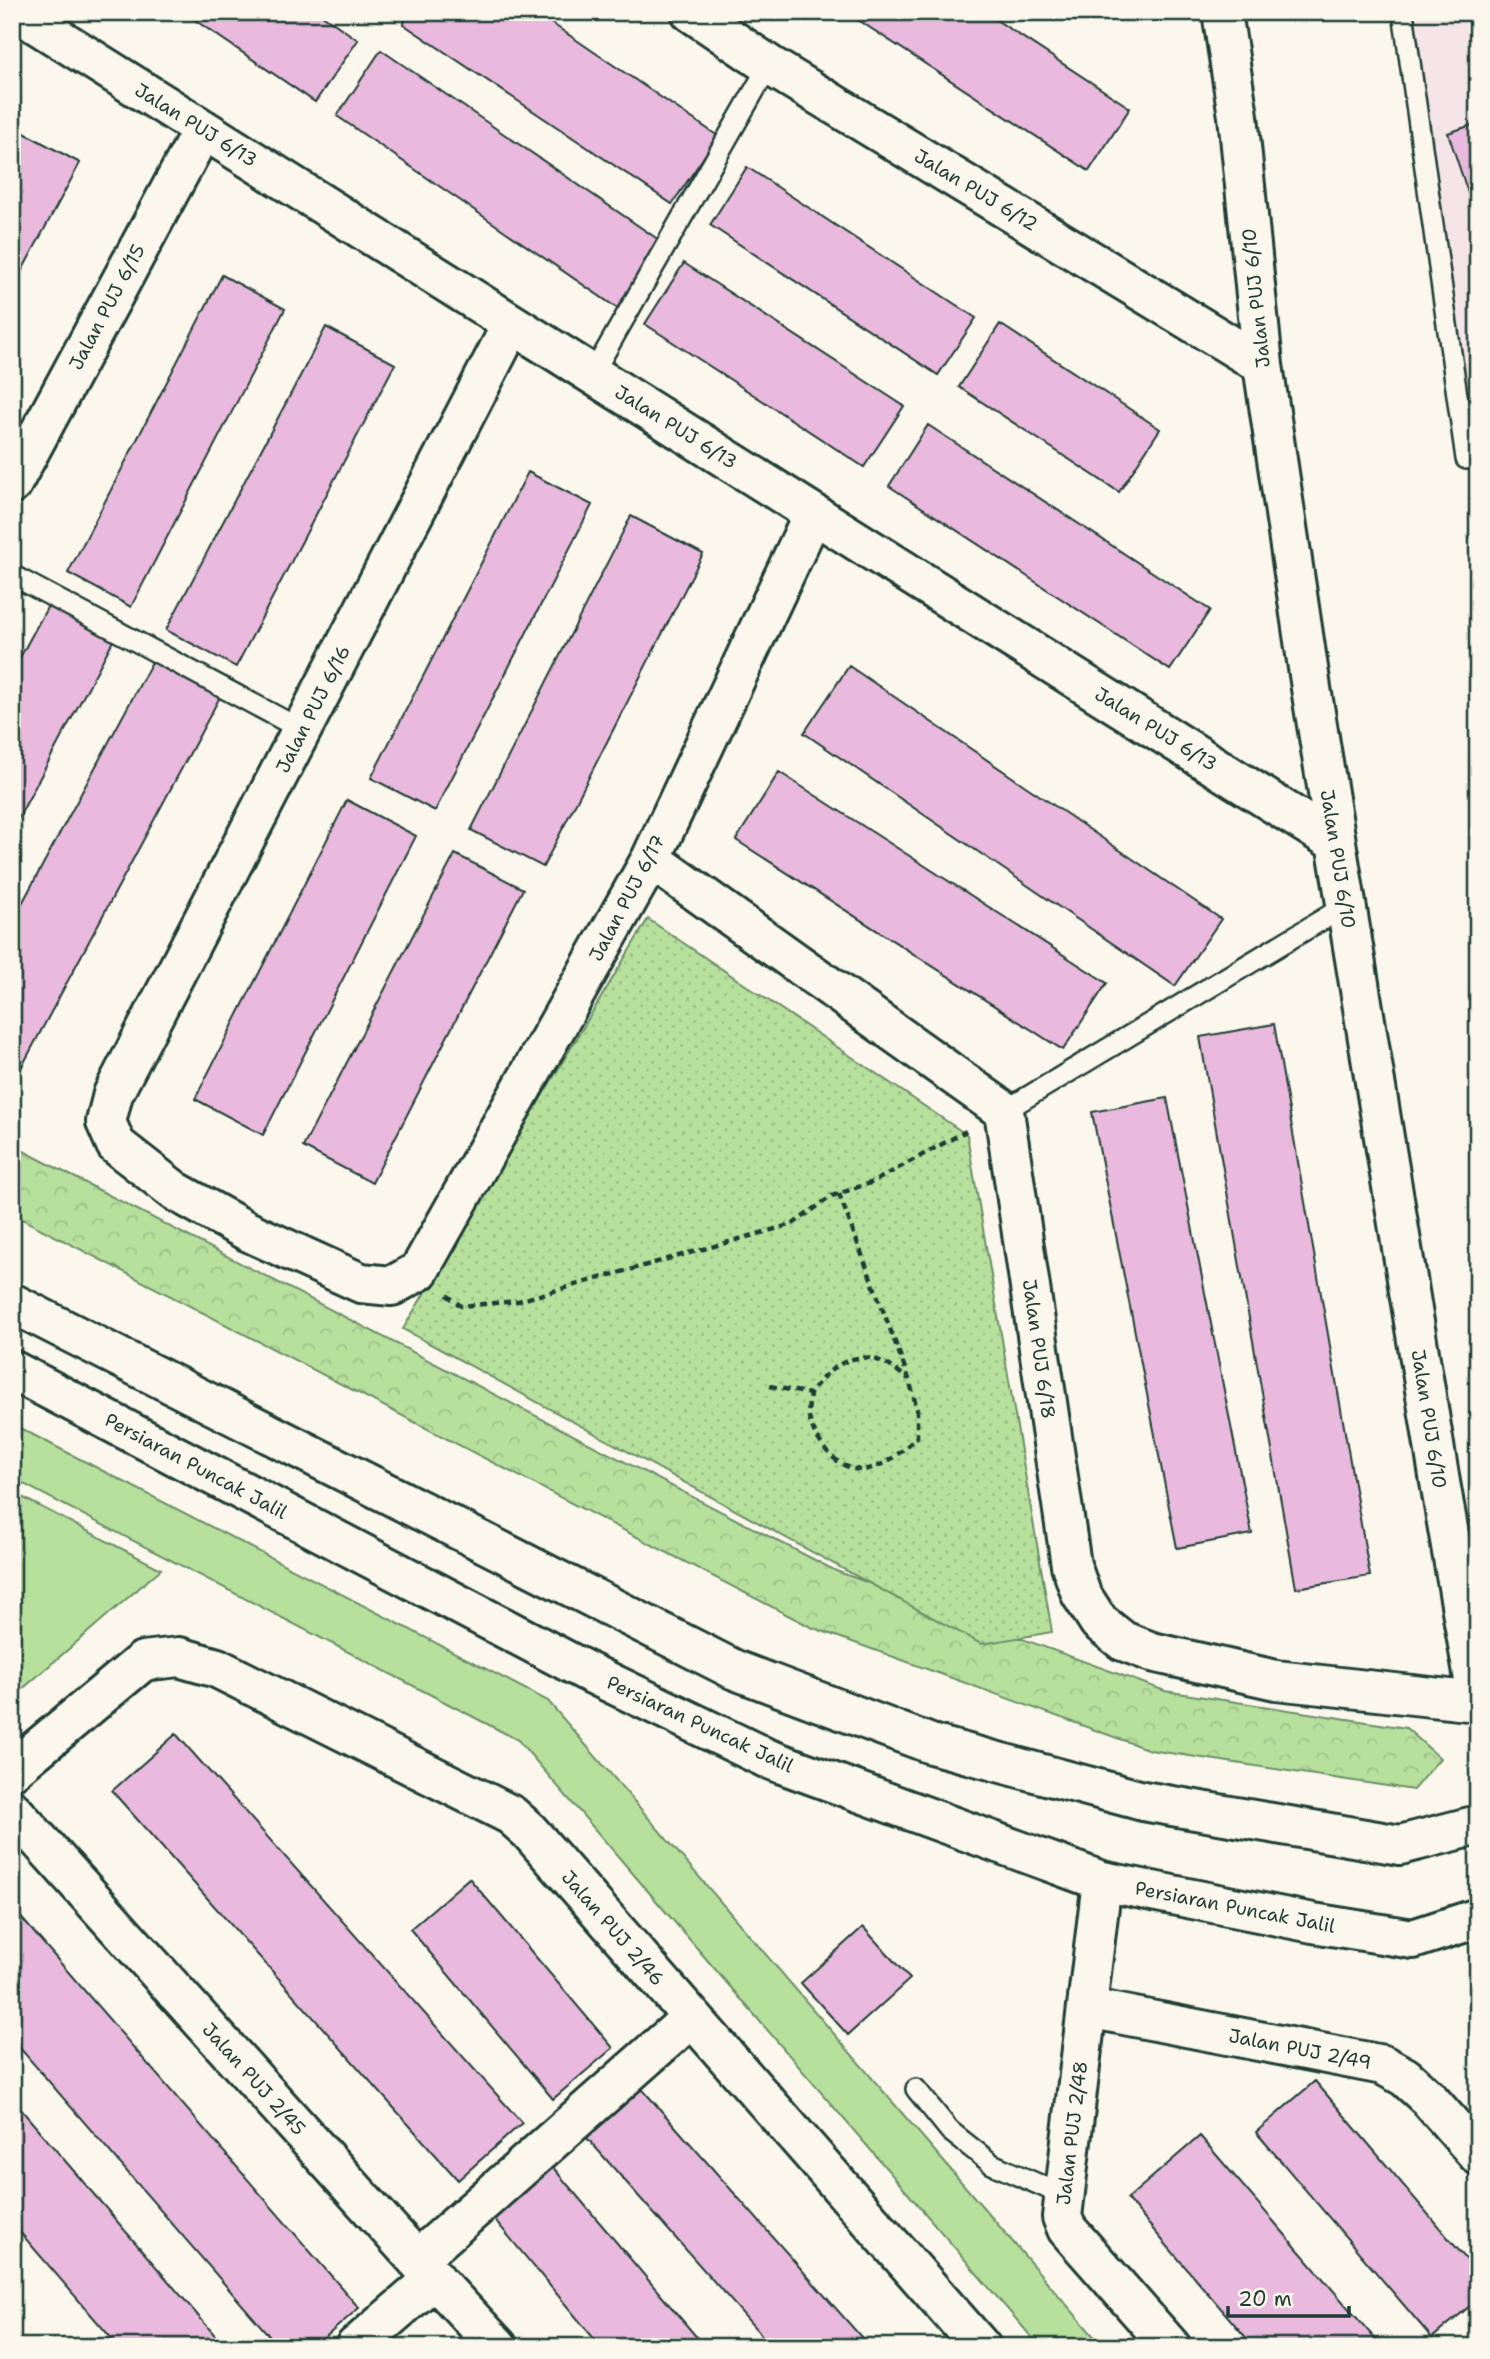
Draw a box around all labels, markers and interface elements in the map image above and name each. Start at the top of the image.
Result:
street label: Jalan PUJ 6/13 [130,77,262,173]
street label: Jalan PUJ 6/12 [910,143,1042,237]
street label: Jalan PUJ 6/10 [1236,227,1276,369]
street label: Jalan PUJ 6/15 [63,240,151,374]
street label: Jalan PUJ 6/13 [610,379,742,475]
street label: Jalan PUJ 6/16 [270,641,356,777]
street label: Jalan PUJ 6/13 [1090,681,1222,777]
street label: Jalan PUJ 6/10 [1315,788,1361,930]
street label: Jalan PUJ 6/17 [583,830,671,966]
street label: Jalan PUJ 6/18 [1017,1278,1061,1420]
street label: Jalan PUJ 6/10 [1406,1348,1452,1490]
street label: Persiaran Puncak Jalil [100,1407,292,1525]
street label: Persiaran Puncak Jalil [603,1670,798,1778]
street label: Jalan PUJ 2/46 [556,1865,670,1991]
street label: Persiaran Puncak Jalil [1133,1875,1337,1939]
street label: Jalan PUJ 2/45 [197,2017,311,2141]
street label: Jalan PUJ 2/49 [1227,2023,1373,2075]
street label: Jalan PUJ 2/48 [1051,2060,1093,2206]
scale bar [1228,2275,1348,2319]
text: 20 m [1238,2285,1292,2313]

